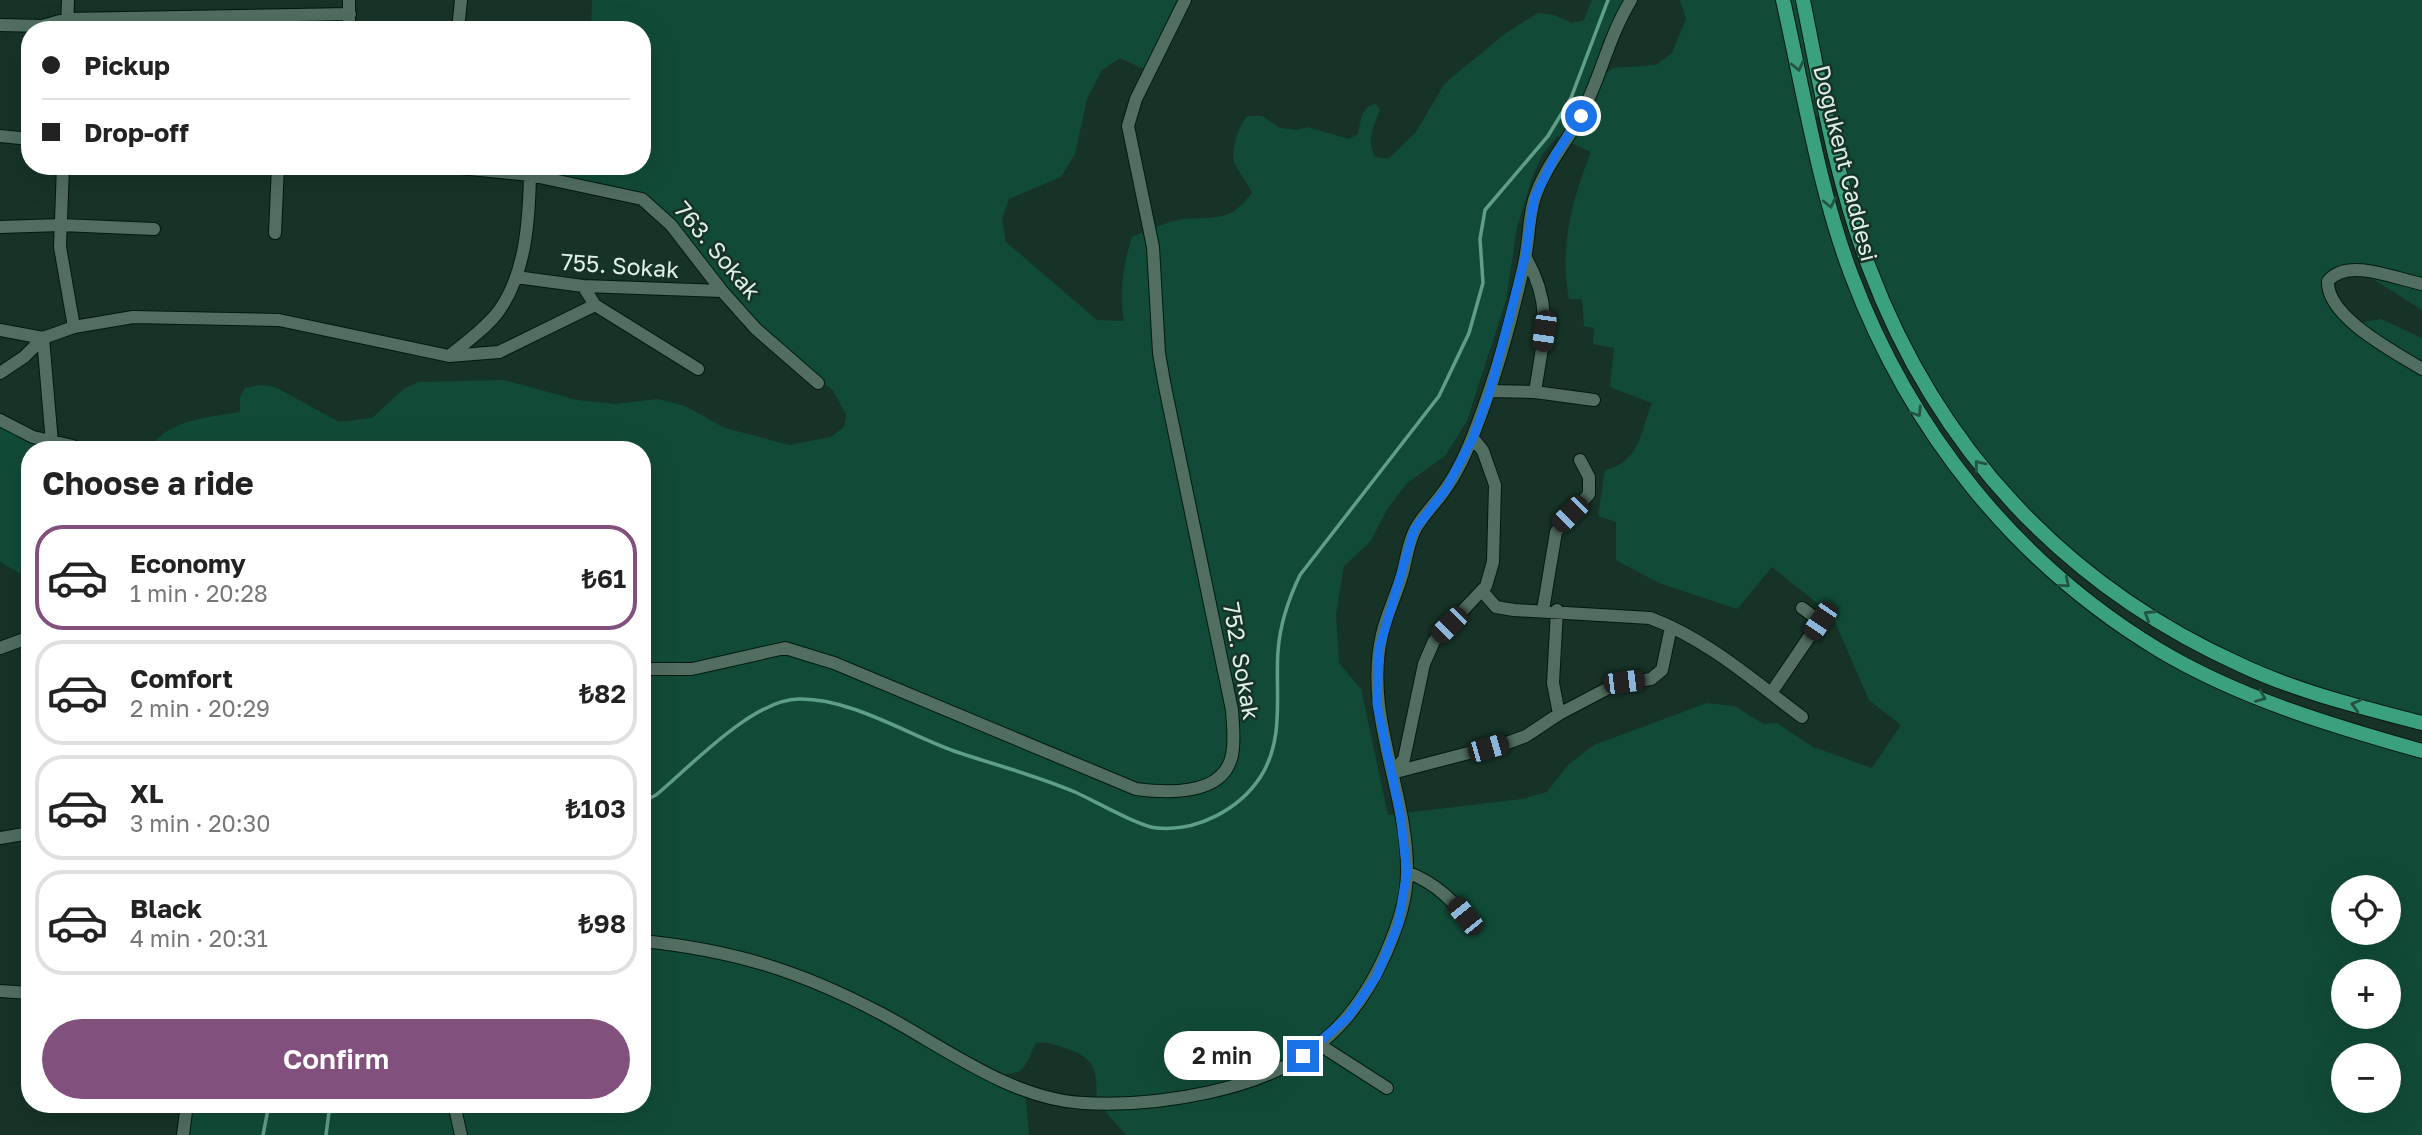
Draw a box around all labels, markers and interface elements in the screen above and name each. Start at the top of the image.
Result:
text: Pickup [84,50,170,81]
one-way arrow [1790,60,1804,72]
street label: Doğukent Caddesi [1808,62,1884,264]
route start [1565,100,1597,132]
text: Drop-off [84,117,189,148]
street label: 763. Sokak [669,195,767,305]
one-way arrow [1821,197,1836,209]
street label: 755. Sokak [560,247,680,283]
car [1531,309,1558,353]
one-way arrow [1909,404,1922,417]
one-way arrow [1975,460,1988,472]
text: Choose a ride [42,464,254,502]
car [1548,492,1593,536]
icon: car [46,546,109,609]
text: Economy [130,548,246,579]
text: ₺61 [582,563,626,594]
one-way arrow [2057,575,2070,587]
text: 1 min · 20:28 [130,579,268,607]
car [1800,598,1841,644]
street label: 752. Sokak [1218,600,1266,722]
car [1427,603,1472,647]
one-way arrow [2143,610,2156,623]
icon: car [46,661,109,724]
text: Comfort [130,663,233,694]
car [1602,669,1647,695]
text: ₺82 [579,678,626,709]
one-way arrow [2254,689,2266,703]
text: 2 min · 20:29 [130,694,270,722]
one-way arrow [2350,699,2362,714]
car [1465,732,1512,764]
icon: car [46,776,109,839]
text: XL [130,778,164,809]
text: ₺103 [566,793,626,824]
text: 3 min · 20:30 [130,809,270,837]
map controls [2331,875,2401,1113]
button: locate [2331,875,2401,945]
icon: car [46,891,109,954]
text: Black [130,893,202,924]
car [1444,893,1487,939]
text: ₺98 [579,908,626,939]
text: 4 min · 20:31 [130,924,268,952]
button: + [2331,959,2401,1029]
button: Confirm [42,1019,630,1099]
callout: 2 min [1163,1032,1278,1080]
route end [1287,1040,1319,1072]
text: 2 min [1192,1041,1252,1069]
button: − [2331,1043,2401,1113]

